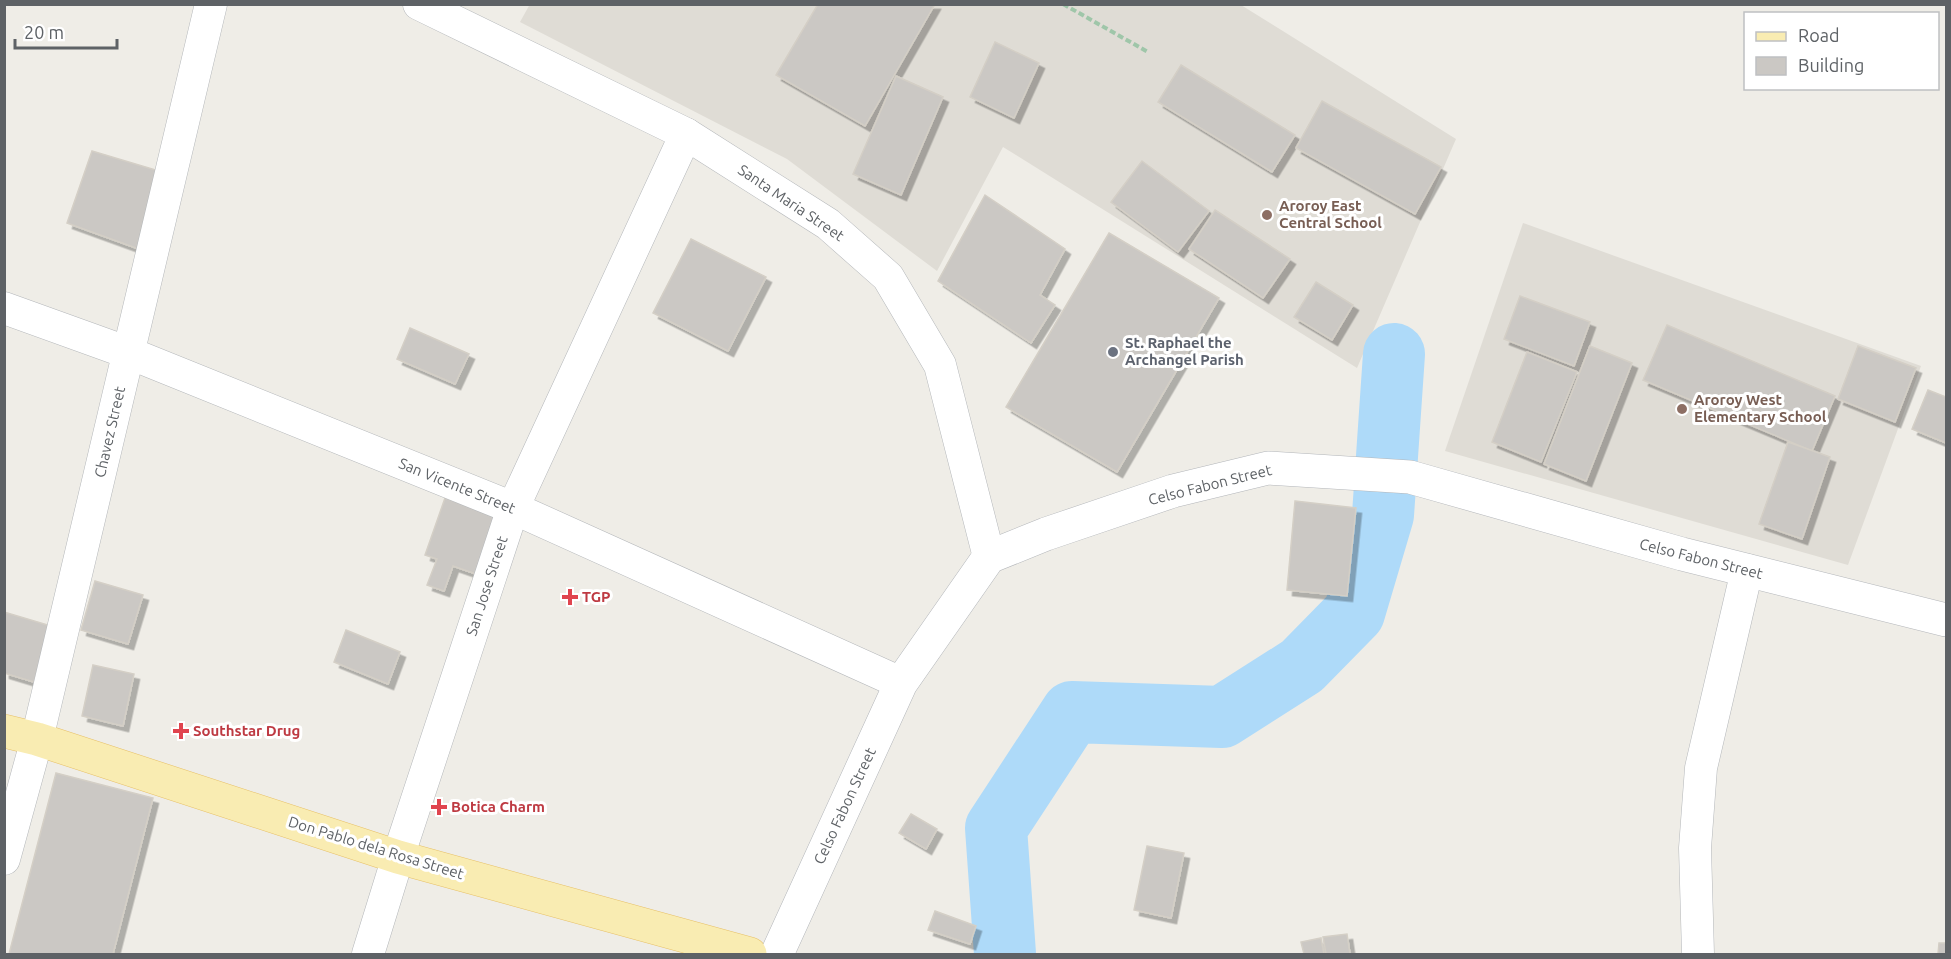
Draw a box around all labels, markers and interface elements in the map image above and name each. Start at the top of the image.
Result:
scale bar [15,12,117,50]
legend [1744,12,1939,90]
text: 20 m [24,22,64,42]
text: Road [1798,25,1840,45]
text: Building [1798,55,1864,75]
street label: Santa Maria Street [735,161,848,244]
place label: Aroroy East Central School [1279,197,1382,231]
marker: Aroroy East Central School [1260,208,1274,222]
place label: St. Raphael the Archangel Parish [1125,334,1244,368]
marker: St. Raphael the Archangel Parish [1106,345,1120,359]
street label: Chavez Street [91,384,128,479]
place label: Aroroy West Elementary School [1694,391,1827,425]
marker: Aroroy West Elementary School [1675,402,1689,416]
street label: San Vicente Street [396,454,518,517]
street label: Celso Fabon Street [1146,461,1273,508]
street label: San Jose Street [462,534,511,638]
street label: Celso Fabon Street [1638,535,1765,582]
place label: TGP [582,588,611,605]
marker: TGP [563,590,577,604]
place label: Southstar Drug [193,722,300,739]
marker: Southstar Drug [174,724,188,738]
street label: Celso Fabon Street [810,745,879,867]
place label: Botica Charm [451,798,545,815]
marker: Botica Charm [432,800,446,814]
street label: Don Pablo dela Rosa Street [286,813,466,882]

